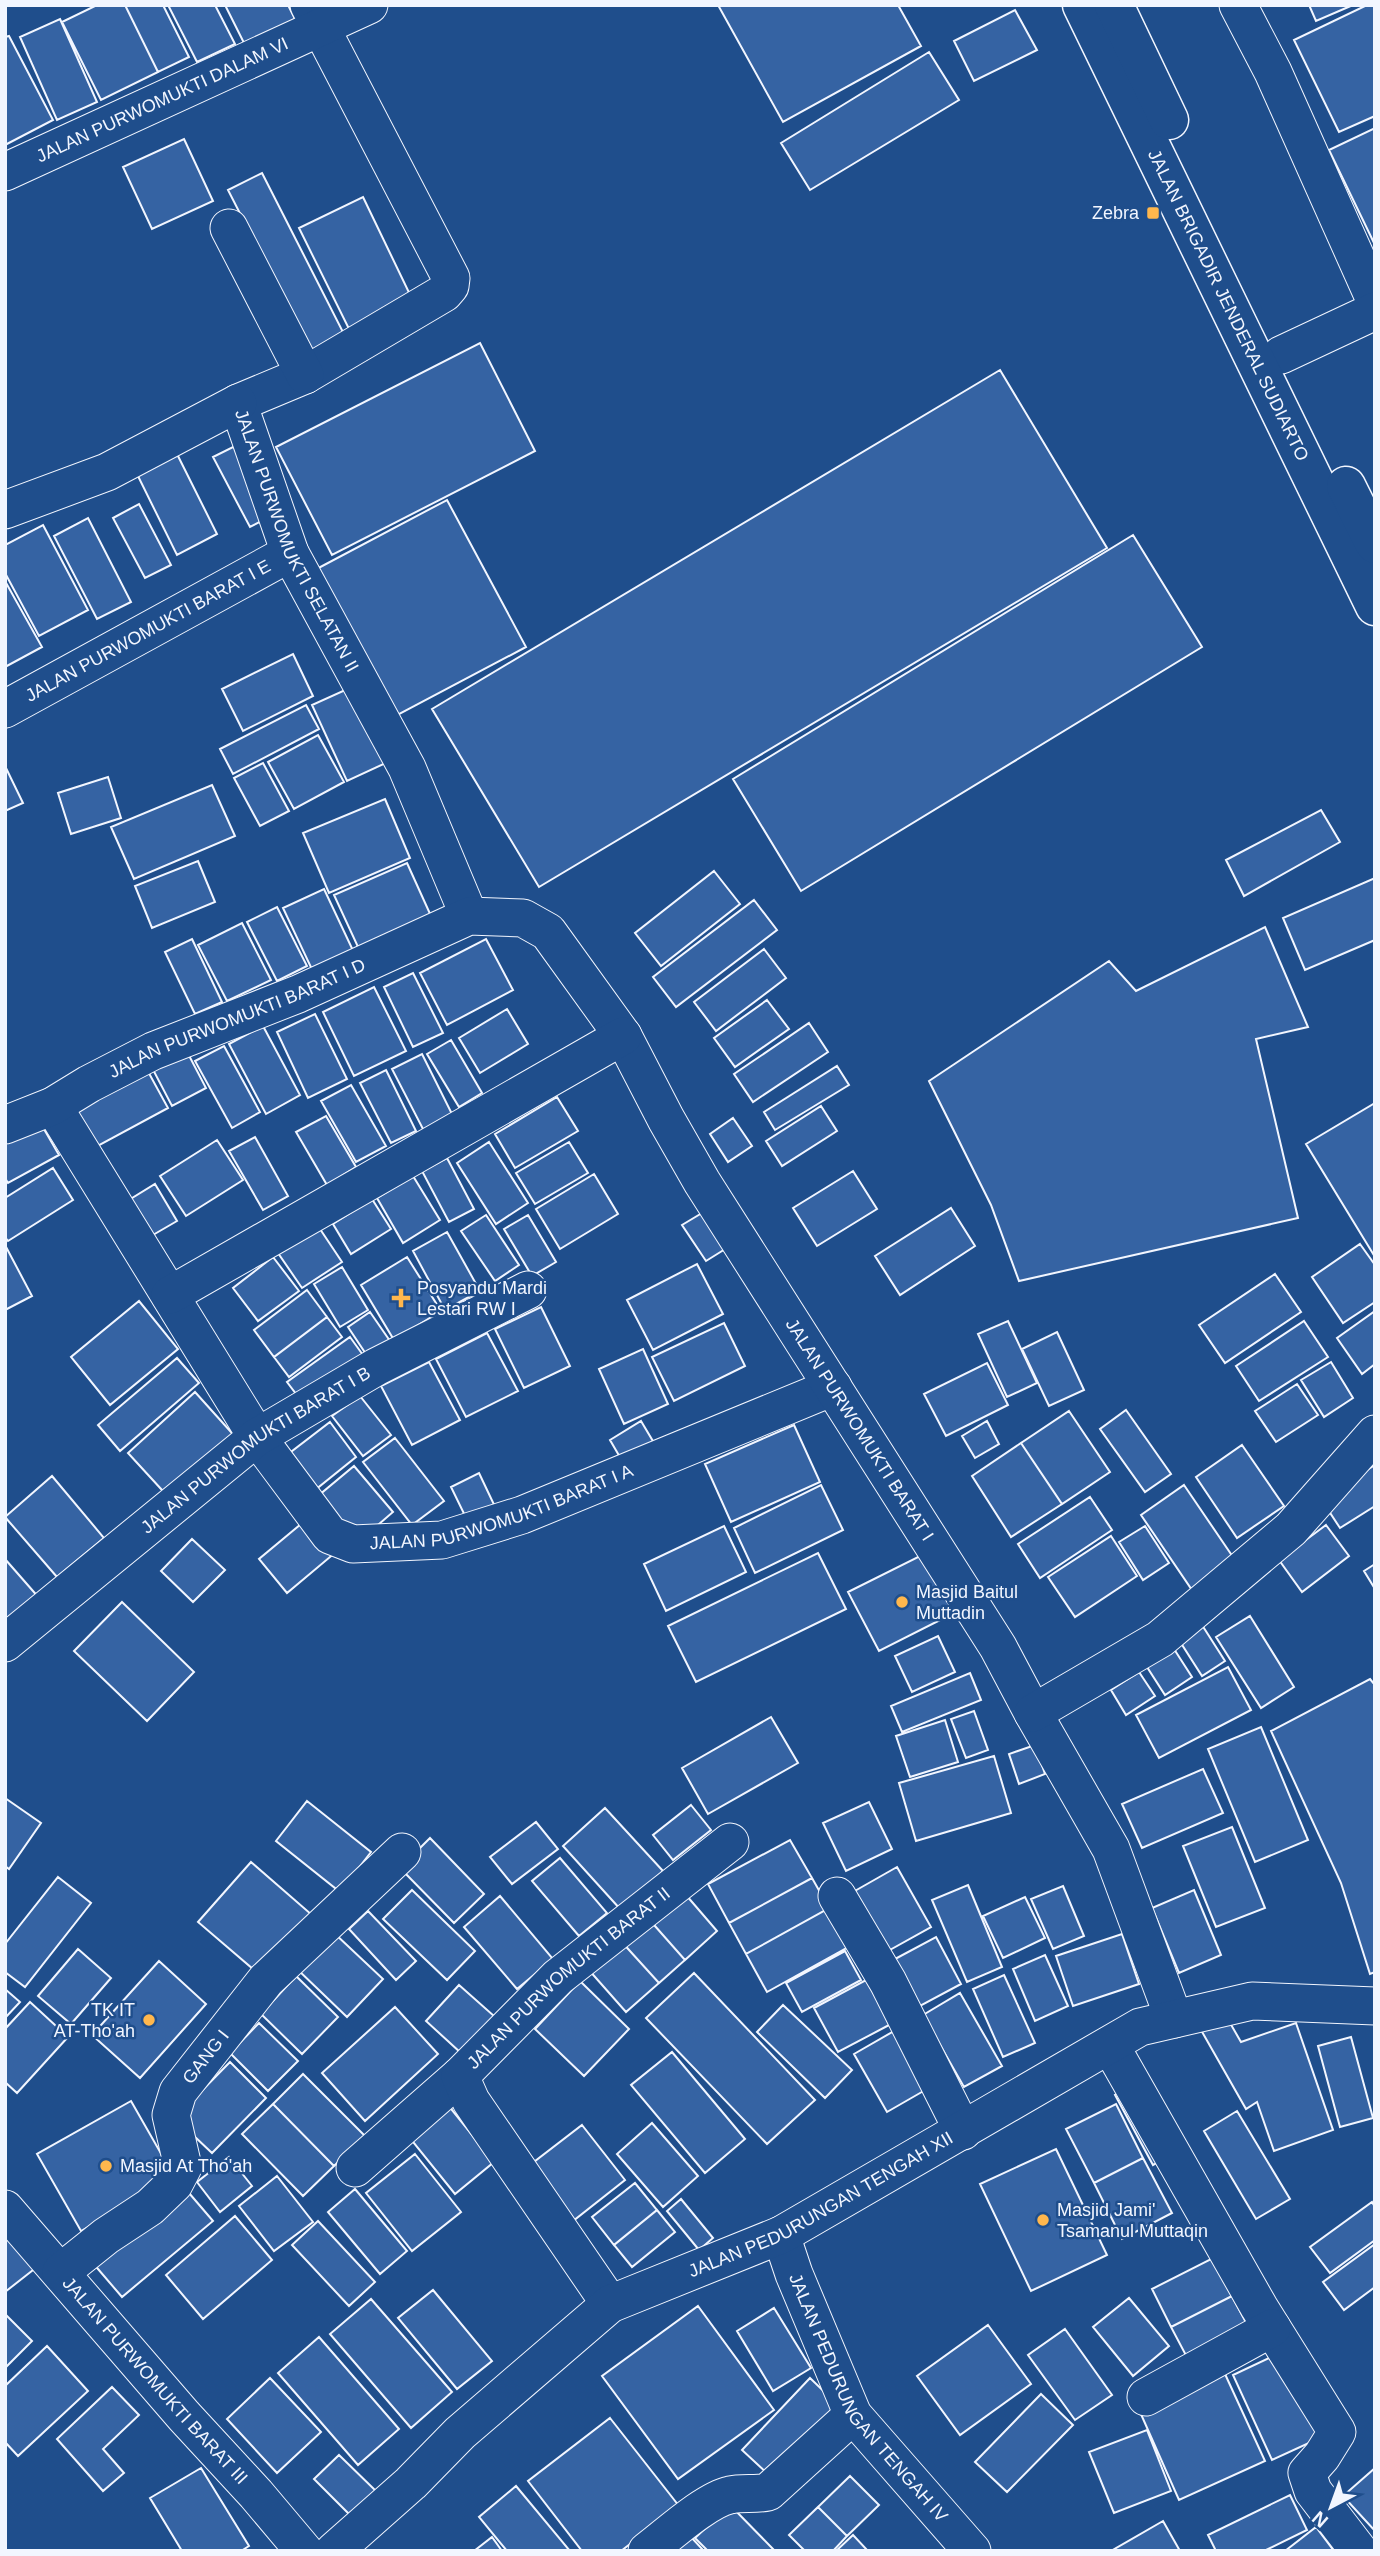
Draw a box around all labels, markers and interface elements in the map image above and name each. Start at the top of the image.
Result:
street label: JALAN PURWOMUKTI DALAM VI [33,33,291,166]
street label: JALAN BRIGADIR JENDERAL SUDIARTO [1144,146,1313,464]
place label: Zebra [1092,203,1140,223]
marker: Zebra [1145,205,1161,221]
street label: JALAN PURWOMUKTI SELATAN II [231,407,363,675]
street label: JALAN PURWOMUKTI BARAT I E [22,556,274,706]
street label: JALAN PURWOMUKTI BARAT I D [105,955,369,1082]
place label: Posyandu Mardi Lestari RW I [417,1278,547,1319]
marker: Posyandu Mardi Lestari RW I [391,1288,411,1308]
street label: JALAN PURWOMUKTI BARAT I [782,1315,938,1544]
street label: JALAN PURWOMUKTI BARAT I B [137,1363,374,1538]
street label: JALAN PURWOMUKTI BARAT I A [369,1460,636,1553]
place label: Masjid Baitul Muttadin [916,1582,1018,1623]
marker: Masjid Baitul Muttadin [894,1594,910,1610]
street label: JALAN PURWOMUKTI BARAT II [463,1883,674,2073]
place label: TK IT AT-Tho'ah [54,2000,135,2041]
marker: TK IT AT-Tho'ah [141,2012,157,2028]
street label: GANG I [178,2026,233,2088]
street label: JALAN PEDURUNGAN TENGAH XII [686,2128,956,2281]
place label: Masjid At Tho'ah [120,2156,252,2176]
marker: Masjid At Tho'ah [98,2158,114,2174]
place label: Masjid Jami' Tsamanul Muttaqin [1057,2200,1208,2241]
marker: Masjid Jami' Tsamanul Muttaqin [1035,2212,1051,2228]
street label: JALAN PEDURUNGAN TENGAH IV [785,2271,952,2526]
street label: JALAN PURWOMUKTI BARAT III [59,2273,252,2488]
north arrow [1296,2472,1366,2542]
text: N [1308,2507,1332,2532]

